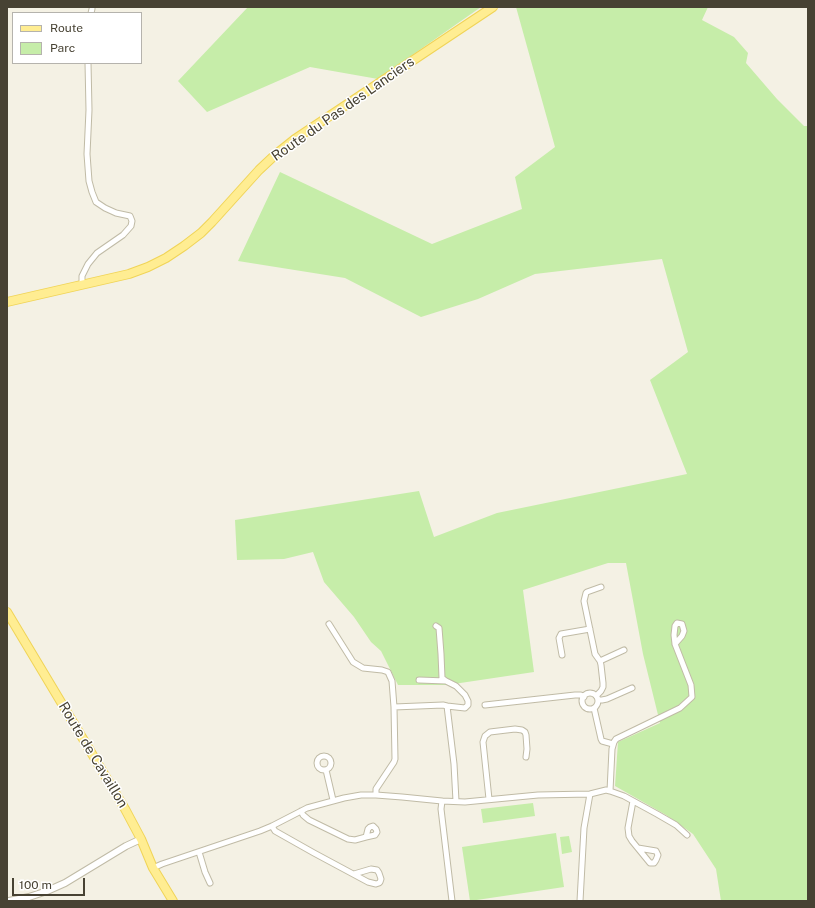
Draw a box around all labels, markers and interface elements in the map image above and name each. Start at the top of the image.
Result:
legend [12,12,142,64]
text: Route [50,21,83,35]
text: Parc [50,41,75,55]
street label: Route du Pas des Lanciers [268,53,418,165]
street label: Route de Cavaillon [55,699,131,811]
scale bar [14,870,87,896]
text: 100 m [19,878,52,892]

